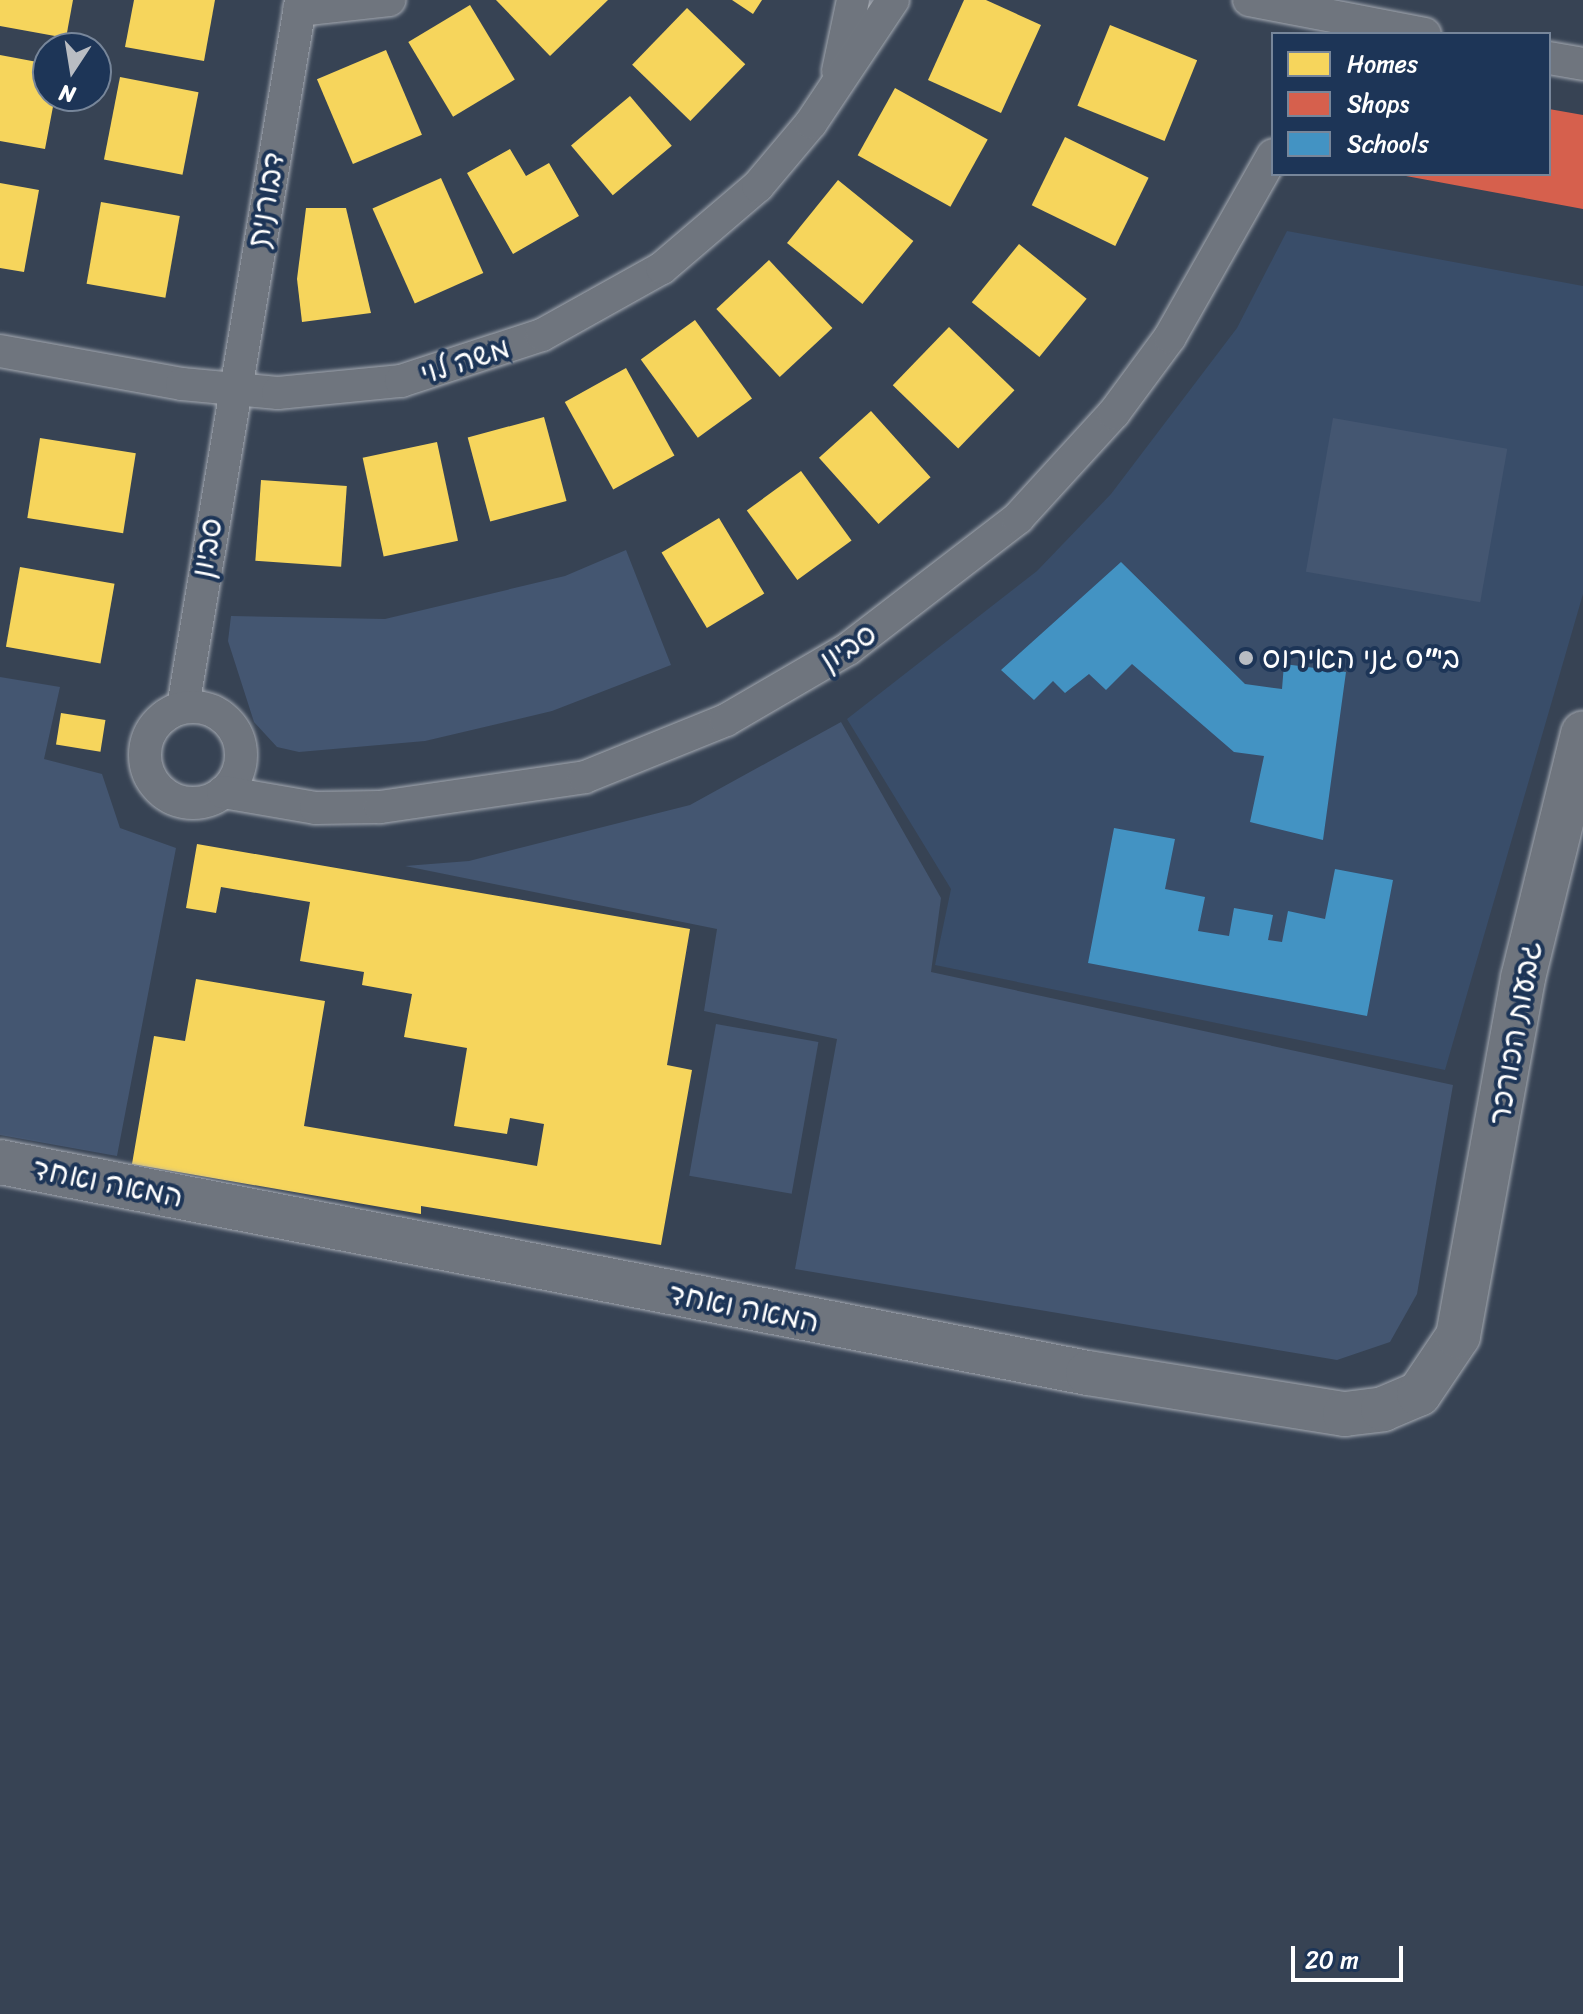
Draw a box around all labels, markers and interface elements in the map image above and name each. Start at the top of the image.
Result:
north arrow [32,32,112,112]
legend [1271,32,1551,176]
text: Homes [1347,43,1418,85]
text: N [56,73,79,115]
text: Shops [1347,83,1409,125]
text: Schools [1347,123,1429,165]
street label: דבורנית [240,149,292,251]
street label: משה לוי [416,330,514,392]
street label: סביון [184,515,230,581]
street label: סביון [813,615,883,679]
place label: בי"ס גני האירוס [1262,640,1460,676]
marker: בי"ס גני האירוס [1237,649,1255,667]
street label: גבעות הכורכר [1481,938,1549,1128]
street label: המאה ואחד [30,1151,186,1215]
street label: המאה ואחד [666,1276,822,1340]
scale bar [1295,1930,1407,1980]
text: 20 m [1305,1939,1359,1981]

